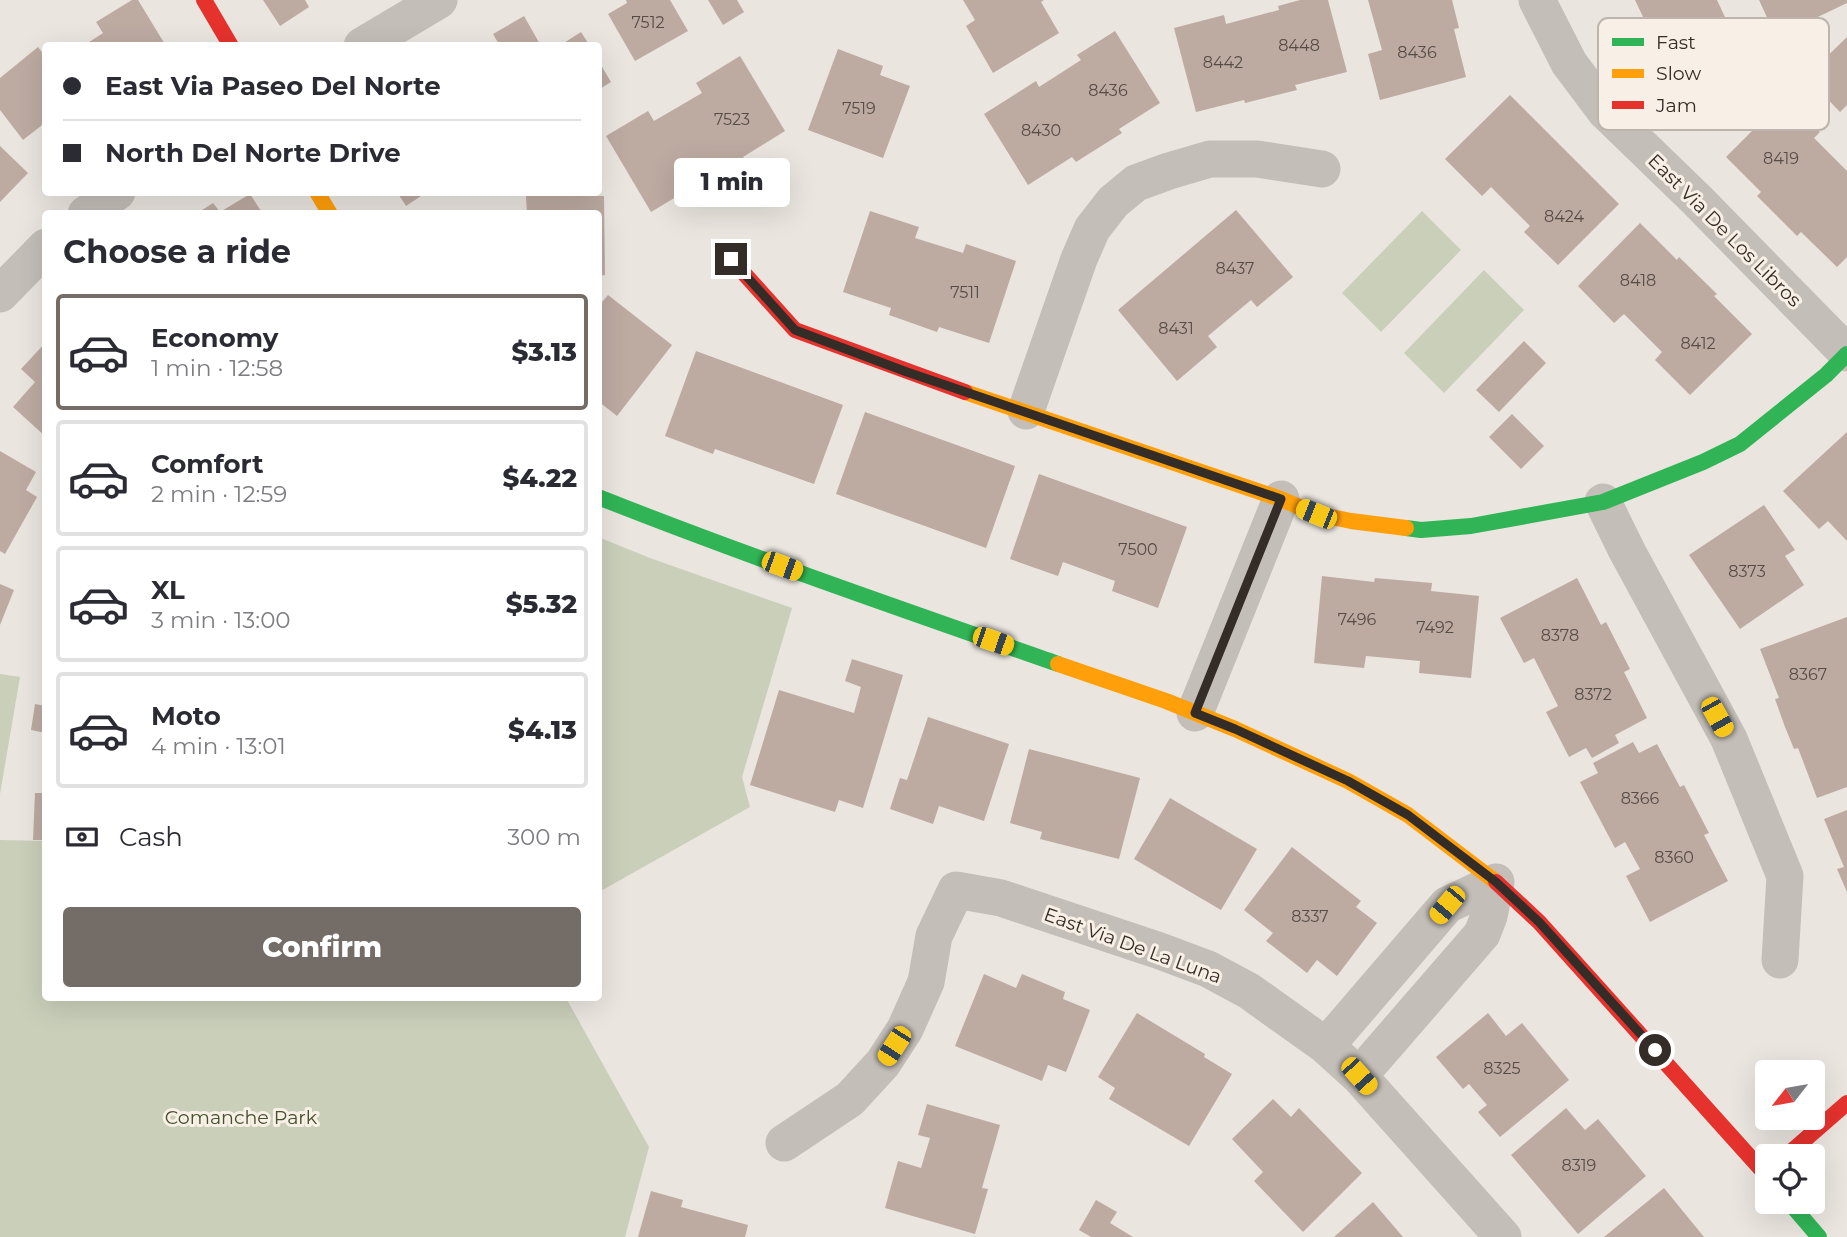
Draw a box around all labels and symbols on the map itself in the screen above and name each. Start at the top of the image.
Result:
house number: 7512 [631,13,665,32]
legend [1598,18,1829,130]
text: Fast [1656,31,1696,54]
house number: 8448 [1278,36,1320,55]
house number: 8436 [1397,43,1437,62]
house number: 8442 [1203,53,1243,72]
text: Slow [1656,62,1701,85]
house number: 8436 [1088,81,1128,100]
text: Jam [1655,94,1697,117]
house number: 7519 [842,99,876,118]
house number: 7523 [714,110,750,129]
house number: 8430 [1021,121,1061,140]
street label: East Via De Los Libros [1643,149,1806,312]
house number: 8419 [1763,149,1799,168]
callout: 1 min [673,158,789,206]
house number: 8424 [1544,207,1584,226]
route end [715,243,747,275]
house number: 8437 [1216,259,1254,278]
house number: 8418 [1620,271,1656,290]
house number: 7511 [950,283,980,302]
house number: 8431 [1158,319,1194,338]
house number: 8412 [1680,334,1716,353]
car [1293,496,1340,532]
house number: 7500 [1118,540,1158,559]
car [759,549,806,583]
house number: 8373 [1728,562,1766,581]
house number: 7496 [1338,610,1376,629]
house number: 7492 [1416,618,1454,637]
car [970,624,1017,658]
house number: 8378 [1541,626,1579,645]
house number: 8367 [1789,665,1827,684]
house number: 8372 [1574,685,1612,704]
car [1698,694,1737,740]
house number: 8366 [1621,789,1660,808]
house number: 8360 [1654,848,1694,867]
car [1426,882,1469,928]
street label: East Via De La Luna [1041,903,1225,988]
house number: 8337 [1291,907,1329,926]
car [874,1023,915,1069]
route start [1639,1034,1671,1066]
car [1338,1053,1381,1099]
house number: 8325 [1483,1059,1521,1078]
north arrow [1755,1060,1825,1130]
park label: Comanche Park [165,1106,318,1129]
house number: 8319 [1562,1156,1596,1175]

